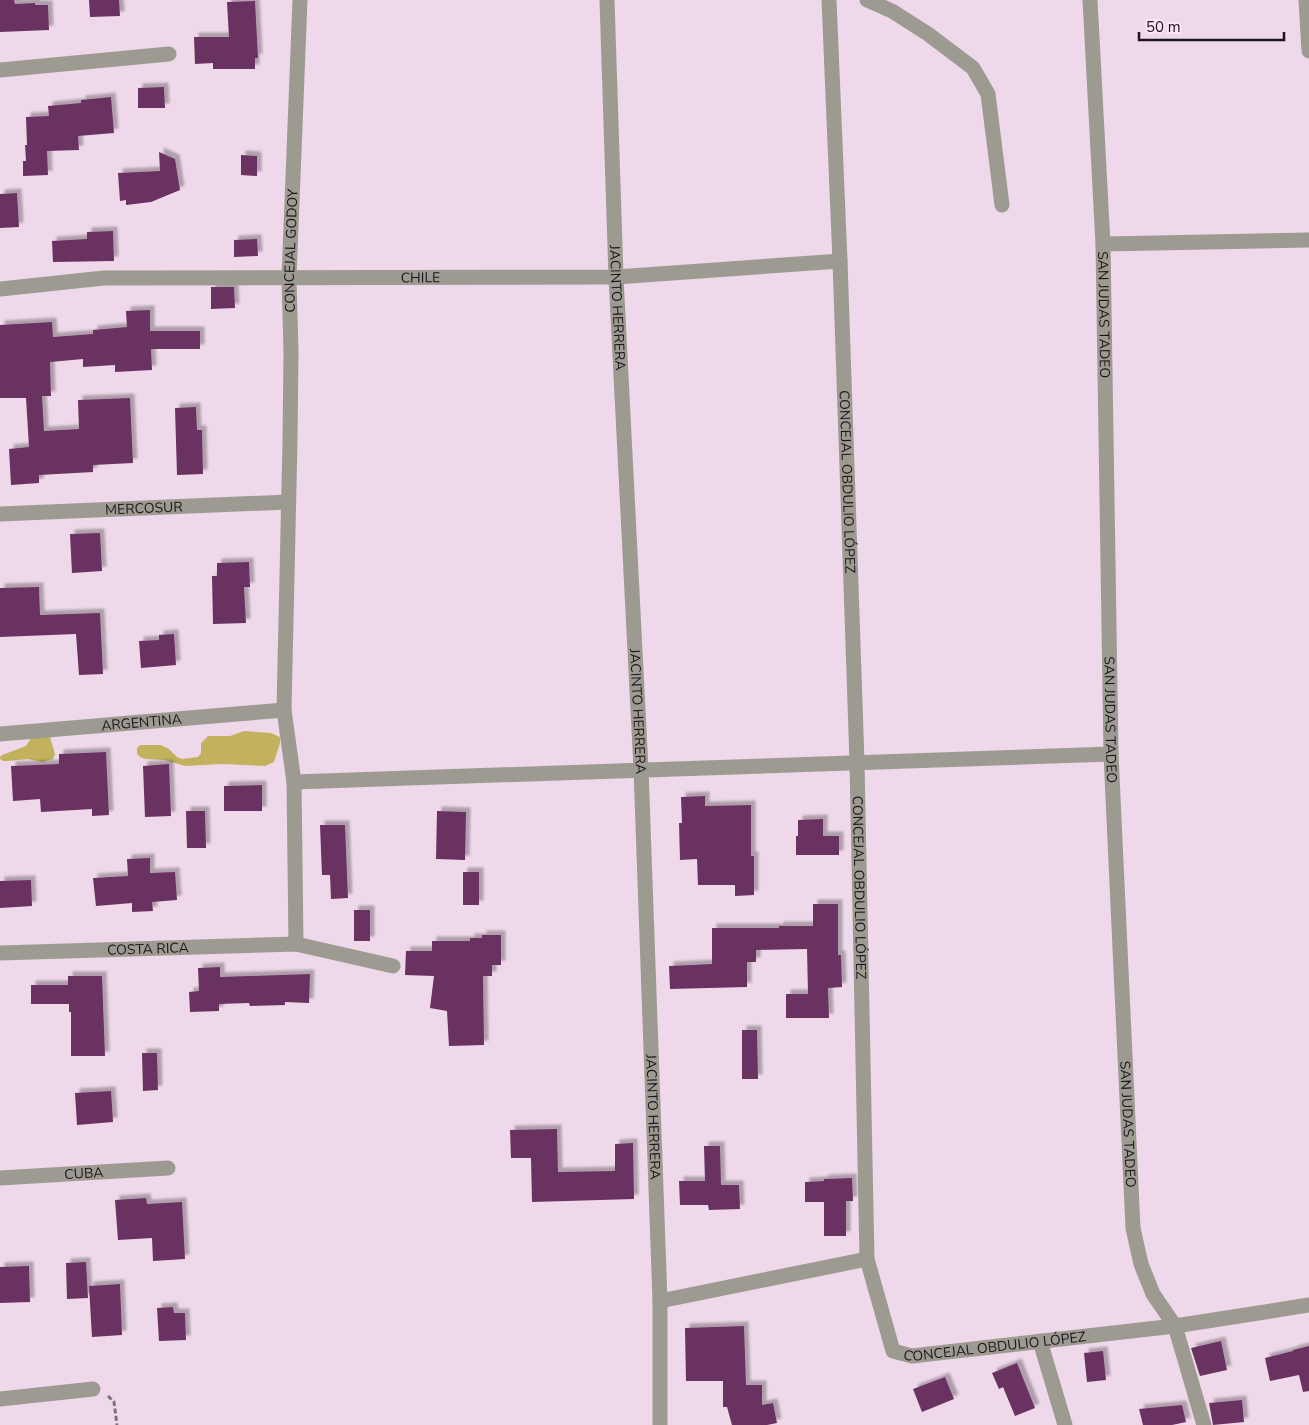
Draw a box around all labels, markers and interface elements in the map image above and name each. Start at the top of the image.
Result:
scale bar [1139,10,1284,42]
text: 50 m [1146,17,1181,37]
street label: CONCEJAL GODOY [279,188,302,313]
street label: JACINTO HERRERA [605,244,630,371]
street label: SAN JUDAS TADEO [1094,251,1115,378]
street label: CHILE [401,268,440,287]
street label: CONCEJAL OBDULIO LÓPEZ [835,390,860,574]
street label: MERCOSUR [105,497,183,519]
street label: JACINTO HERRERA [625,647,651,774]
street label: SAN JUDAS TADEO [1100,656,1122,783]
street label: ARGENTINA [100,709,183,735]
street label: CONCEJAL OBDULIO LÓPEZ [848,796,871,979]
street label: COSTA RICA [107,938,189,959]
street label: JACINTO HERRERA [642,1053,665,1180]
street label: SAN JUDAS TADEO [1116,1060,1141,1188]
street label: CUBA [64,1162,104,1184]
street label: CONCEJAL OBDULIO LÓPEZ [901,1327,1087,1365]

